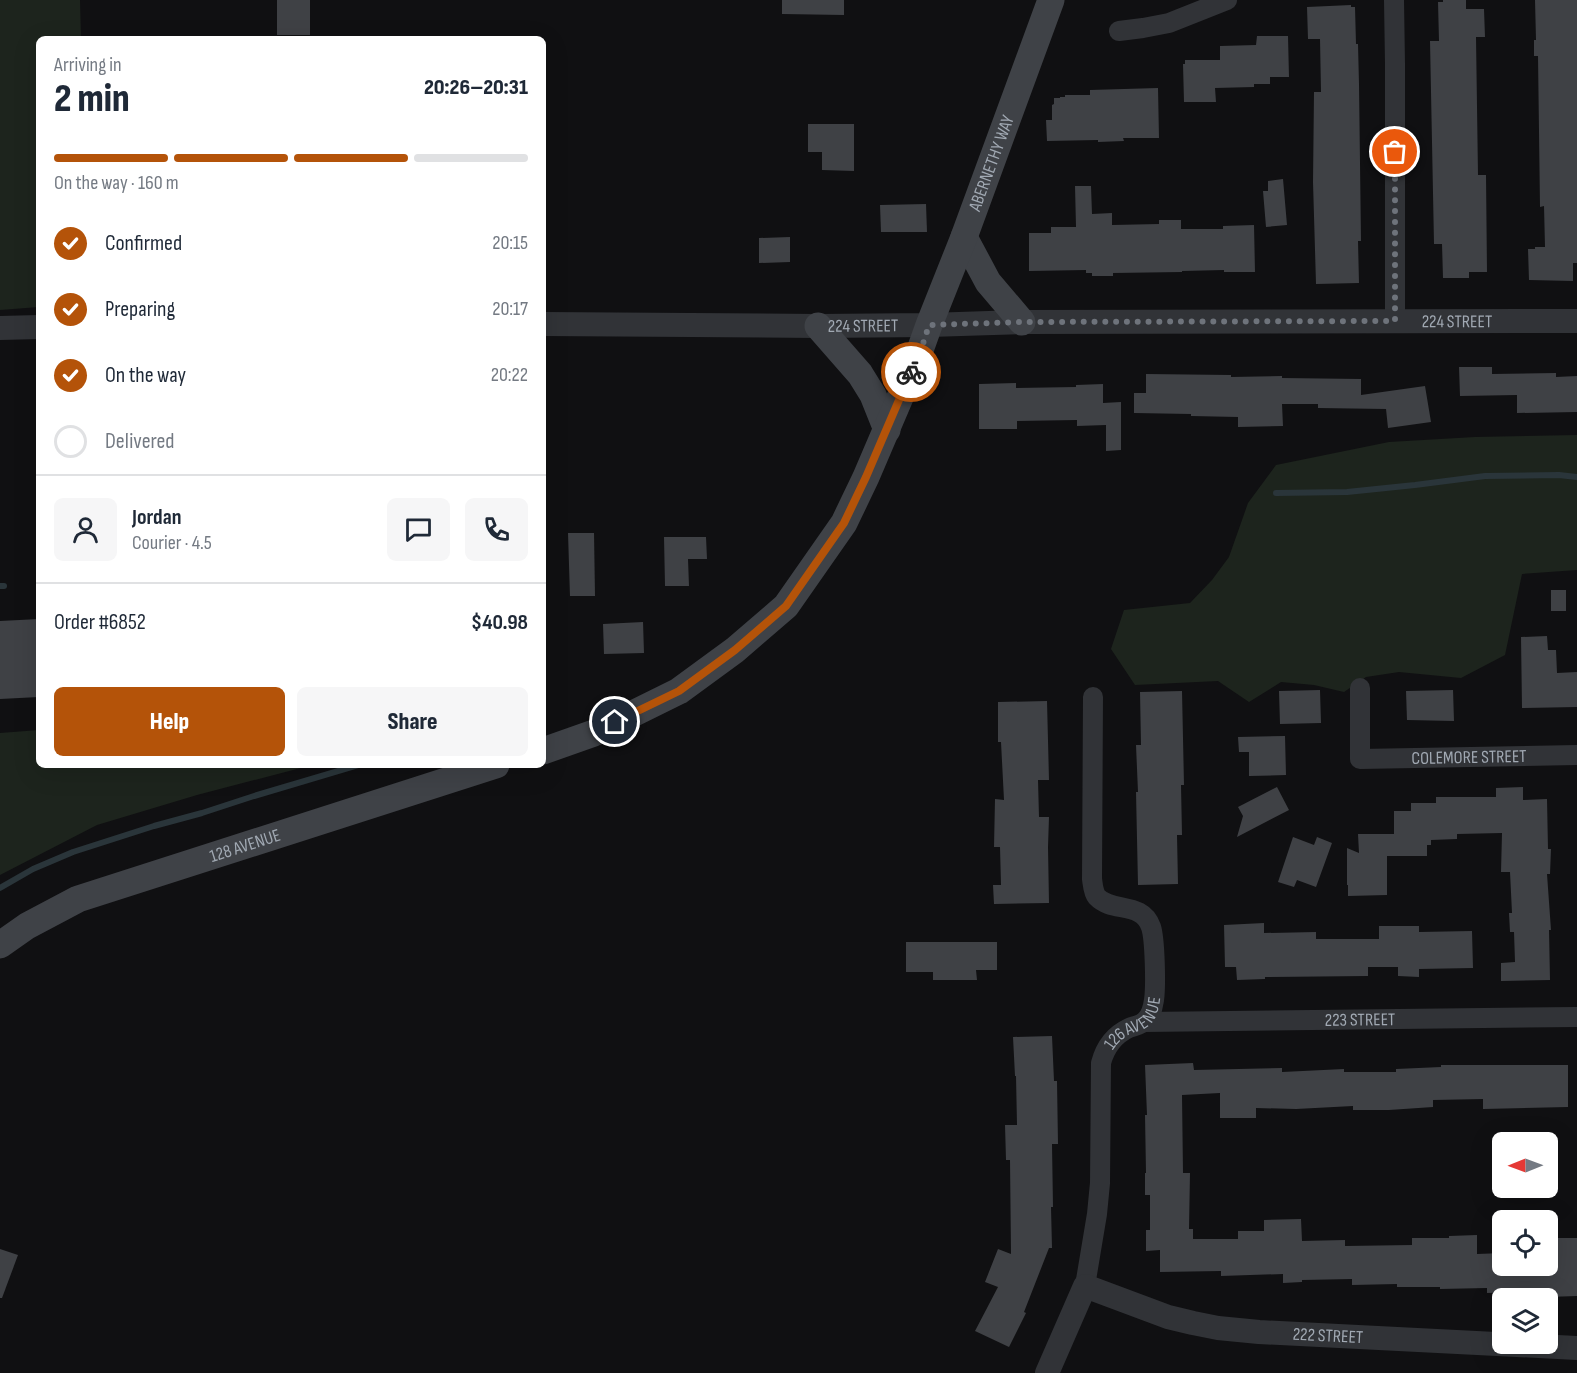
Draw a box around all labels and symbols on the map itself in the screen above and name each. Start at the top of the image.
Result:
street label: ABERNETHY WAY [964,112,1019,215]
pin [1369,126,1420,177]
street label: 224 STREET [1422,311,1492,332]
street label: 224 STREET [828,315,898,337]
courier [881,342,941,402]
pin [589,696,640,747]
street label: COLEMORE STREET [1411,746,1527,769]
street label: 128 AVENUE [207,825,283,867]
street label: 126 AVENUE [1100,995,1165,1053]
street label: 223 STREET [1325,1009,1395,1031]
north arrow [1492,1132,1558,1198]
street label: 222 STREET [1292,1324,1364,1348]

